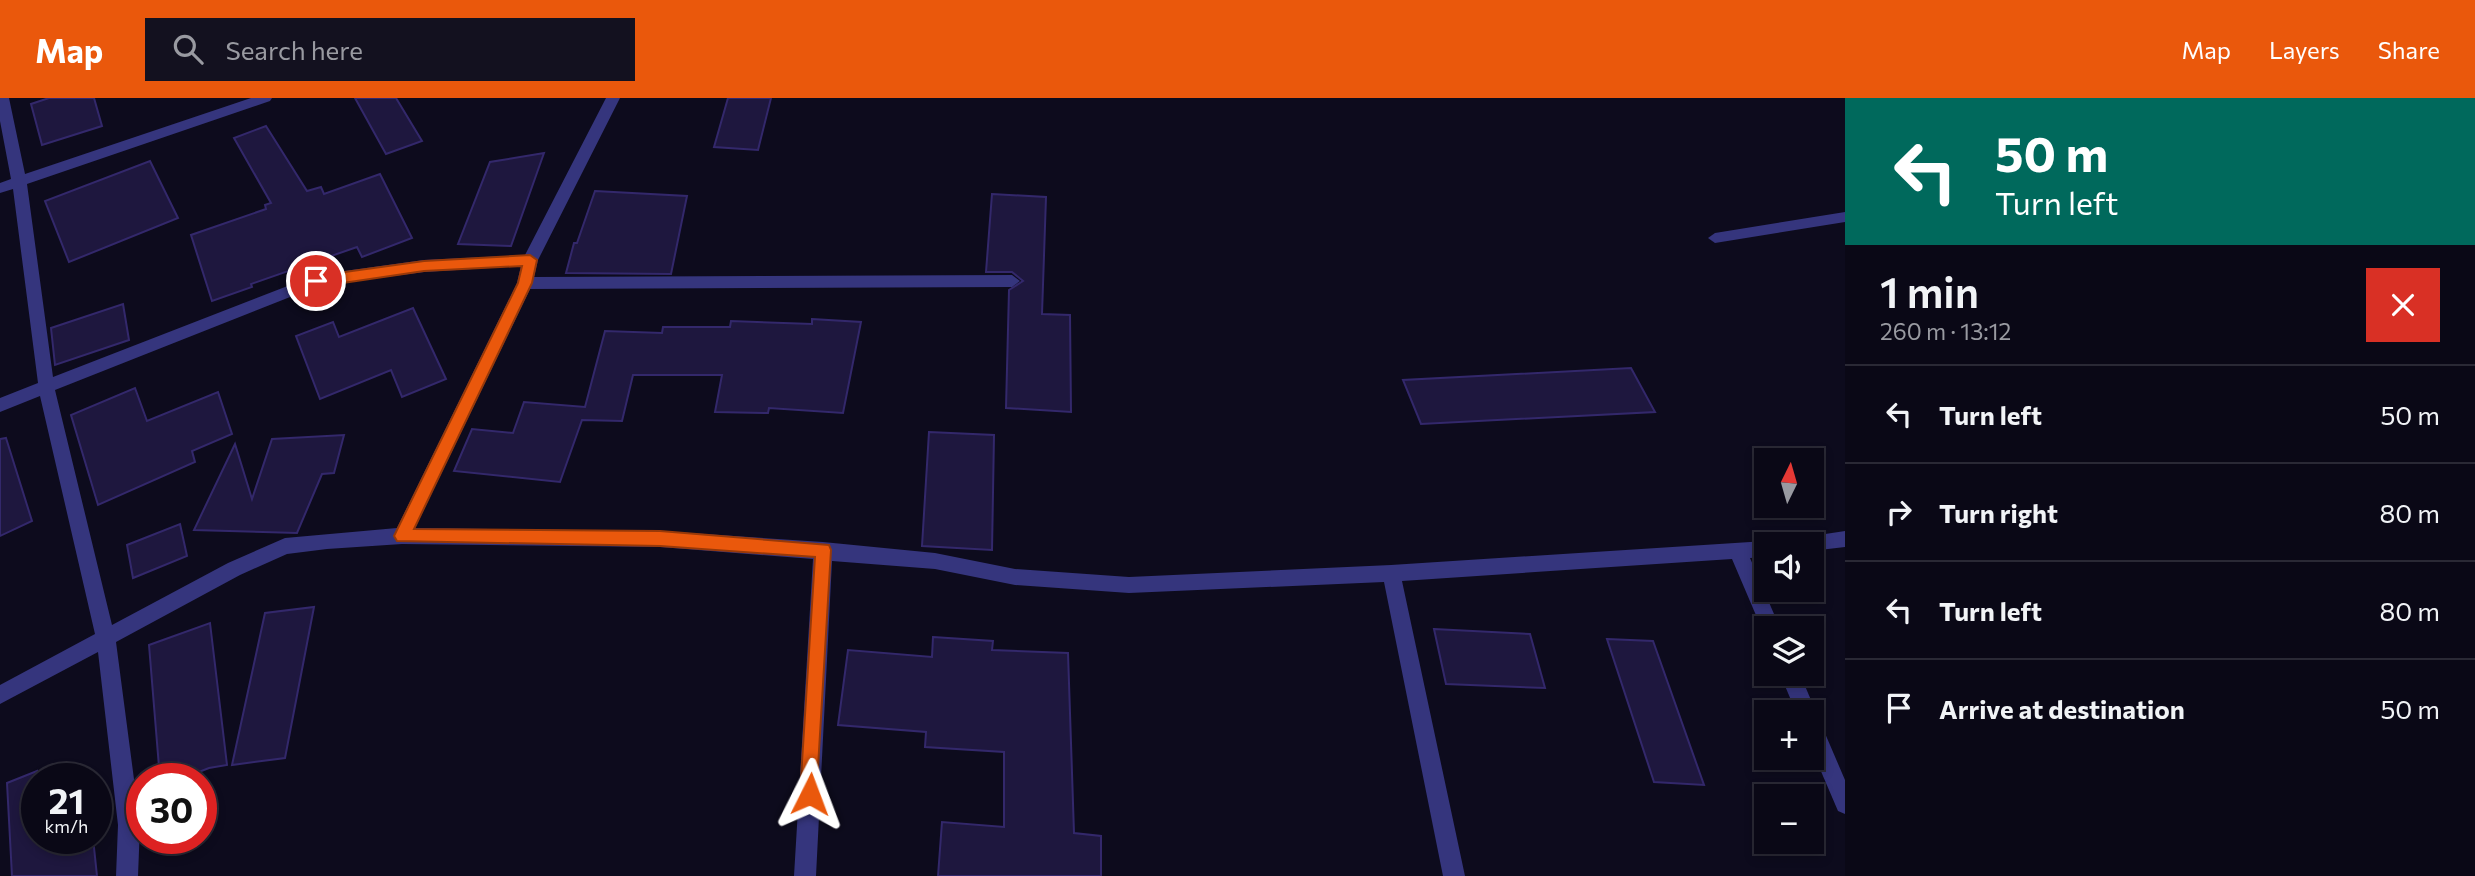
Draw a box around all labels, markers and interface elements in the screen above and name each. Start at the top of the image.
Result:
search box [145,18,635,81]
text: Map [35,29,103,70]
icon: search [169,30,207,68]
text: Search here [225,34,363,65]
text: Map [2182,35,2231,64]
text: Layers [2269,35,2340,64]
text: Share [2378,35,2440,64]
text: 50 m [1995,122,2108,182]
icon: left [1880,126,1971,217]
text: Turn left [1995,182,2119,222]
pin [286,251,346,311]
icon: arrive [297,262,335,300]
text: 1 min [1880,265,1979,317]
button: close [2366,268,2440,342]
text: 260 m · 13:12 [1880,317,2011,345]
icon: left [1880,395,1918,433]
text: Turn left [1939,399,2042,430]
text: 50 m [2380,399,2440,430]
north arrow [1754,448,1824,518]
map controls [1754,448,1824,854]
icon: right [1880,493,1918,531]
text: Turn right [1939,497,2058,528]
text: 80 m [2380,497,2440,528]
button: sound [1754,532,1824,602]
icon: left [1880,591,1918,629]
text: Turn left [1939,595,2042,626]
text: 80 m [2380,595,2440,626]
button: layers [1754,616,1824,686]
icon: arrive [1880,689,1918,727]
text: Arrive at destination [1939,693,2185,724]
text: 50 m [2380,693,2440,724]
button: + [1754,700,1824,770]
position arrow [773,757,847,831]
speed limit sign: 30 [126,763,217,854]
text: 21 [49,778,84,821]
button: − [1754,784,1824,854]
text: km/h [45,815,88,837]

